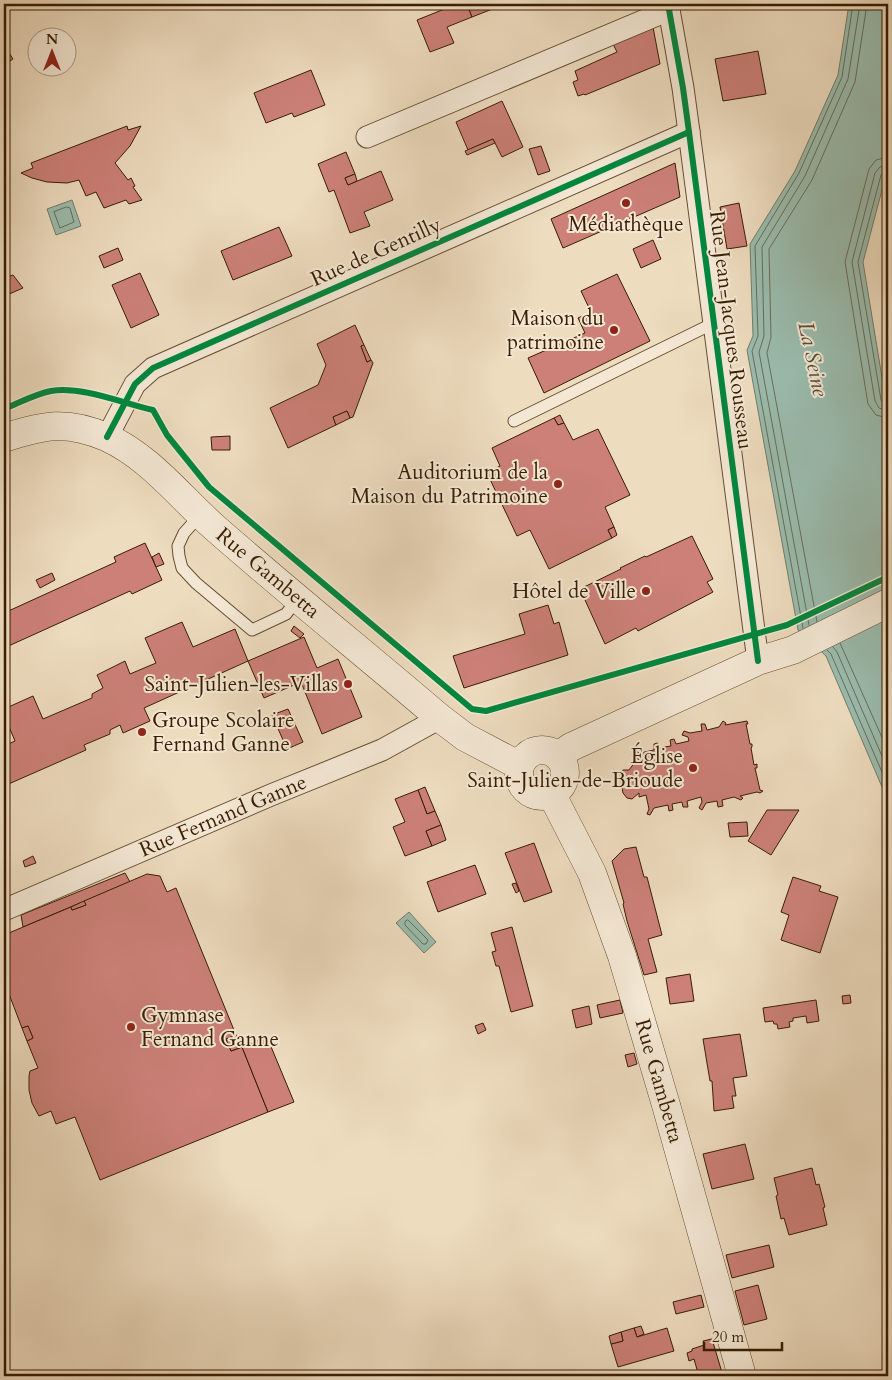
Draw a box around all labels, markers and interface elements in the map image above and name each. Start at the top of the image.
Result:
north arrow [28,28,78,78]
text: N [46,30,58,49]
marker: Médiathèque [620,197,632,209]
street label: Rue Jean-Jacques Rousseau [702,209,760,451]
street label: Rue de Gentilly [306,210,446,294]
place label: Médiathèque [568,210,684,239]
place label: Maison du patrimoine [507,304,604,357]
water label: La Seine [790,319,836,400]
marker: Maison du patrimoine [608,324,620,336]
place label: Auditorium de la Maison du Patrimoine [351,458,548,511]
marker: Auditorium de la Maison du Patrimoine [552,478,564,490]
street label: Rue Gambetta [210,521,326,625]
place label: Hôtel de Ville [512,577,636,606]
marker: Hôtel de Ville [640,585,652,597]
place label: Saint-Julien-les-Villas [144,670,338,699]
marker: Saint-Julien-les-Villas [342,678,354,690]
place label: Groupe Scolaire Fernand Ganne [152,706,294,759]
marker: Groupe Scolaire Fernand Ganne [136,726,148,738]
place label: Église Saint-Julien-de-Brioude [467,742,683,795]
marker: Église Saint-Julien-de-Brioude [687,762,699,774]
street label: Rue Fernand Ganne [135,768,311,864]
place label: Gymnase Fernand Ganne [141,1001,279,1054]
street label: Rue Gambetta [627,1016,691,1146]
marker: Gymnase Fernand Ganne [125,1021,137,1033]
scale bar [704,1320,782,1352]
text: 20 m [712,1327,744,1347]

